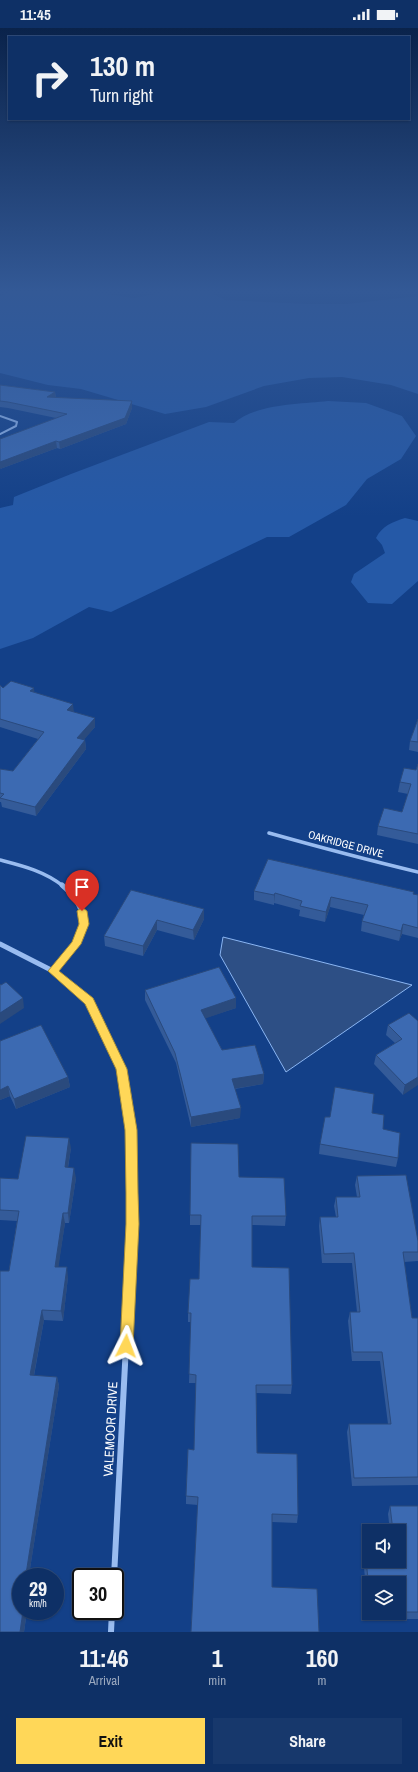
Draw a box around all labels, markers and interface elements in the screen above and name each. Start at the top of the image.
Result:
text: 11:45 [20,4,51,25]
text: 130 m [90,47,155,85]
icon: right [24,52,76,104]
text: Turn right [90,83,153,108]
street label: OAKRIDGE DRIVE [307,827,385,861]
pin [65,870,99,911]
icon: arrive [71,876,93,898]
position arrow [105,1325,147,1367]
street label: VALEMOOR DRIVE [100,1381,121,1477]
map controls [362,1524,406,1620]
button: sound [362,1524,406,1568]
speed limit sign: 30 [72,1568,124,1620]
text: 29 [29,1575,47,1602]
button: layers [362,1576,406,1620]
text: km/h [29,1597,47,1610]
text: 11:46 [80,1642,129,1674]
text: 1 [212,1642,223,1674]
text: 160 [306,1642,338,1674]
text: Arrival [89,1672,120,1689]
text: min [208,1672,226,1689]
text: m [318,1672,326,1689]
button: Exit [16,1718,205,1764]
button: Share [213,1718,402,1764]

